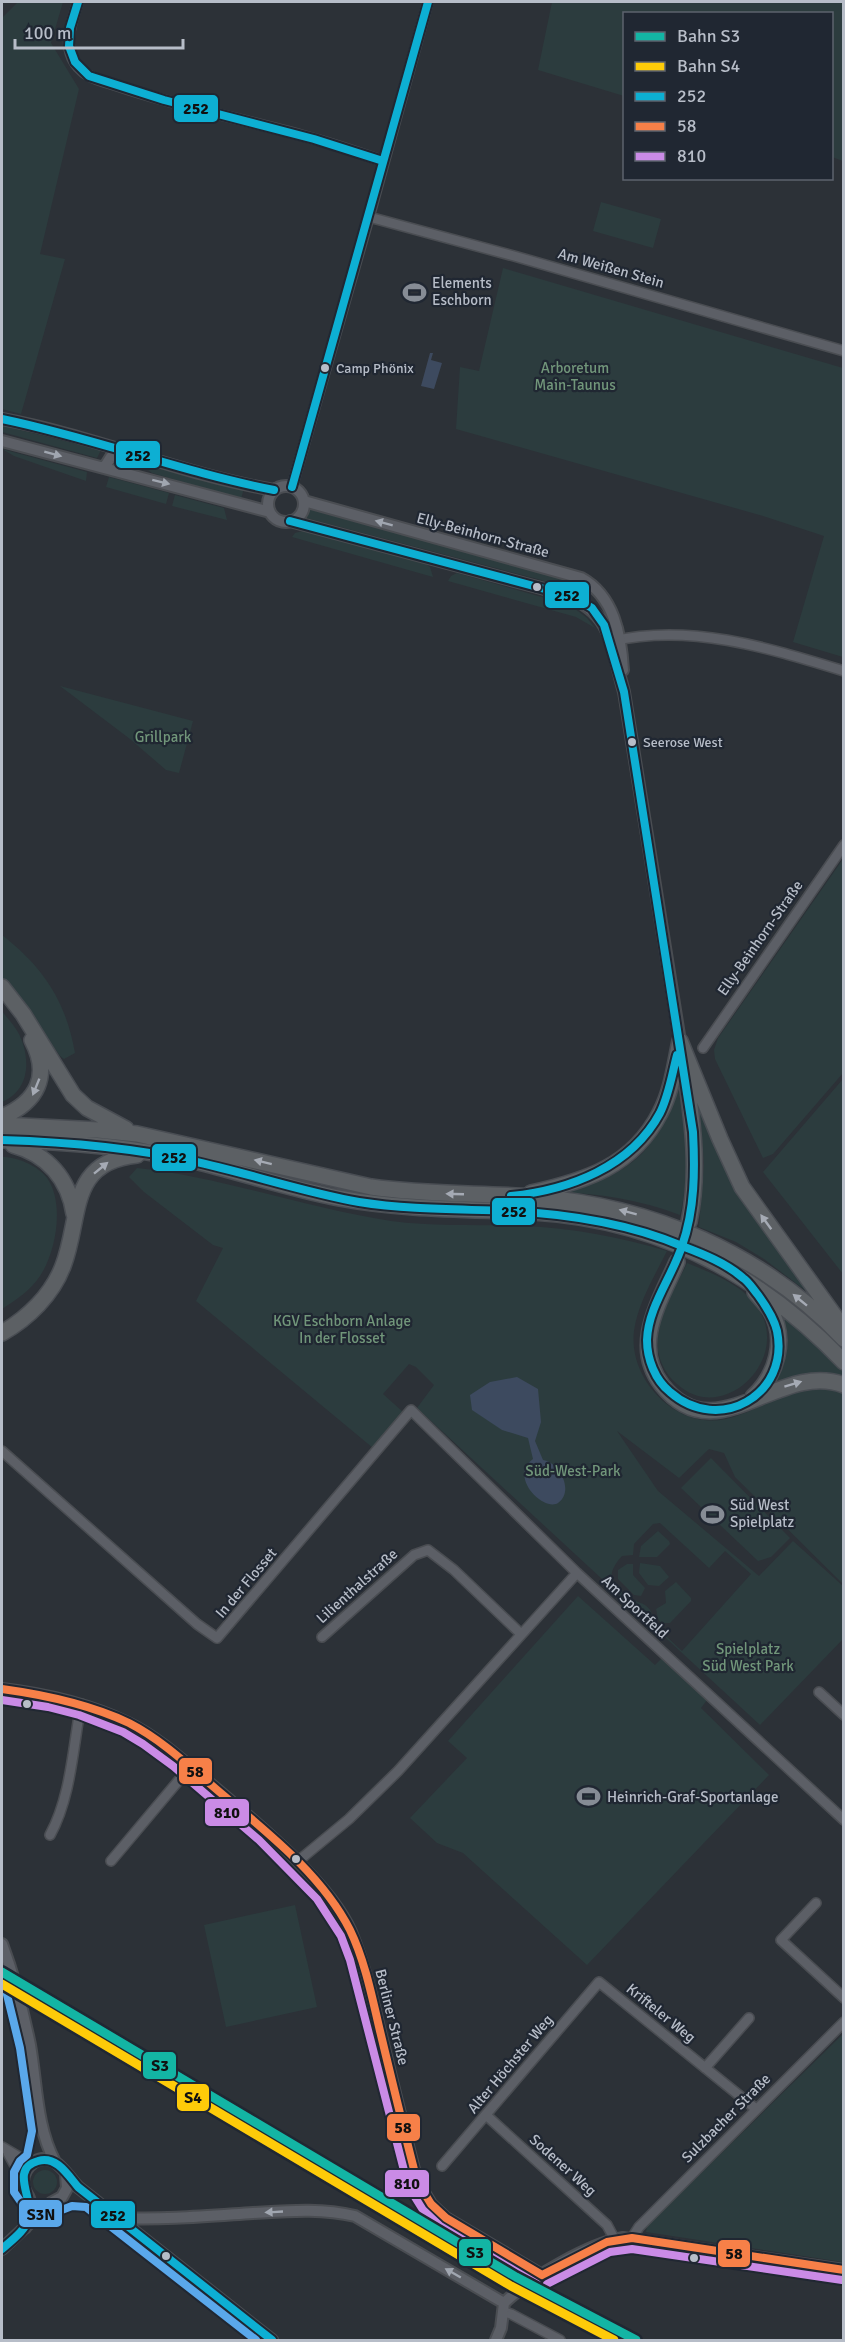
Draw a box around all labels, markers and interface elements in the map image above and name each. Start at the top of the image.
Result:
scale bar [15,12,183,50]
legend [623,12,833,180]
text: 100 m [24,22,71,44]
text: Bahn S3 [677,25,740,47]
text: Bahn S4 [677,55,741,77]
text: 252 [677,85,706,107]
line badge: 252 [173,94,219,123]
text: 252 [183,99,209,119]
text: 58 [677,115,696,137]
text: 810 [677,145,706,167]
street label: Am Weißen Stein [556,244,666,292]
place label: Elements Eschborn [432,274,492,309]
sports icon: Elements Eschborn [401,279,427,305]
park label: Arboretum Main-Taunus [534,359,616,394]
place label: Camp Phönix [336,360,414,377]
marker: Camp Phönix [319,362,331,374]
line badge: 252 [115,440,161,469]
text: 252 [125,446,151,466]
one-way arrow [44,450,62,460]
one-way arrow [152,478,170,488]
street label: Elly-Beinhorn-Straße [415,509,551,561]
one-way arrow [375,518,393,528]
unlabelled marker [531,581,543,593]
line badge: 252 [544,581,590,609]
text: 252 [554,586,580,606]
park label: Grillpark [135,728,192,746]
place label: Seerose West [643,734,723,751]
marker: Seerose West [626,736,638,748]
street label: Elly-Beinhorn-Straße [713,877,807,999]
one-way arrow [31,1078,41,1096]
line badge: 252 [151,1143,197,1172]
text: 252 [161,1148,187,1168]
one-way arrow [254,1157,272,1167]
one-way arrow [93,1161,109,1174]
one-way arrow [445,1190,464,1199]
line badge: 252 [491,1197,536,1226]
text: 252 [501,1202,527,1222]
one-way arrow [619,1207,637,1217]
one-way arrow [760,1214,772,1230]
one-way arrow [792,1293,808,1306]
park label: KGV Eschborn Anlage In der Flosset [273,1312,411,1347]
one-way arrow [784,1379,802,1388]
park label: Süd-West-Park [525,1462,621,1480]
place label: Süd West Spielplatz [730,1496,795,1531]
sports icon: Süd West Spielplatz [699,1501,725,1527]
street label: In der Flosset [211,1544,281,1622]
street label: Lilienthalstraße [313,1545,401,1627]
street label: Am Sportfeld [598,1572,672,1642]
park label: Spielplatz Süd West Park [702,1640,794,1675]
unlabelled marker [21,1698,33,1710]
line badge: 58 [178,1757,213,1785]
text: 58 [186,1762,204,1782]
sports icon: Heinrich-Graf-Sportanlage [576,1784,602,1810]
place label: Heinrich-Graf-Sportanlage [607,1788,779,1806]
line badge: 810 [204,1798,250,1827]
text: 810 [214,1803,240,1823]
unlabelled marker [290,1853,302,1865]
street label: Berliner Straße [371,1967,413,2067]
street label: Krifteler Weg [623,1980,699,2046]
street label: Alter Höchster Weg [463,2011,557,2117]
line badge: S3 [142,2051,177,2080]
text: S3 [151,2056,169,2076]
street label: Sulzbacher Straße [678,2070,774,2166]
line badge: S4 [176,2083,210,2112]
text: S4 [184,2088,202,2108]
line badge: 58 [386,2113,421,2142]
text: 58 [394,2118,412,2138]
street label: Sodener Weg [526,2130,600,2200]
line badge: 810 [384,2169,430,2198]
text: 810 [394,2174,420,2194]
line badge: S3N [18,2199,63,2228]
line badge: 252 [90,2200,136,2229]
text: S3N [27,2205,55,2225]
text: 252 [100,2206,126,2226]
one-way arrow [265,2207,284,2217]
line badge: S3 [458,2238,492,2267]
line badge: 58 [717,2239,751,2268]
text: S3 [466,2243,484,2263]
text: 58 [725,2244,743,2264]
unlabelled marker [160,2250,172,2262]
unlabelled marker [688,2252,700,2264]
one-way arrow [444,2268,461,2278]

